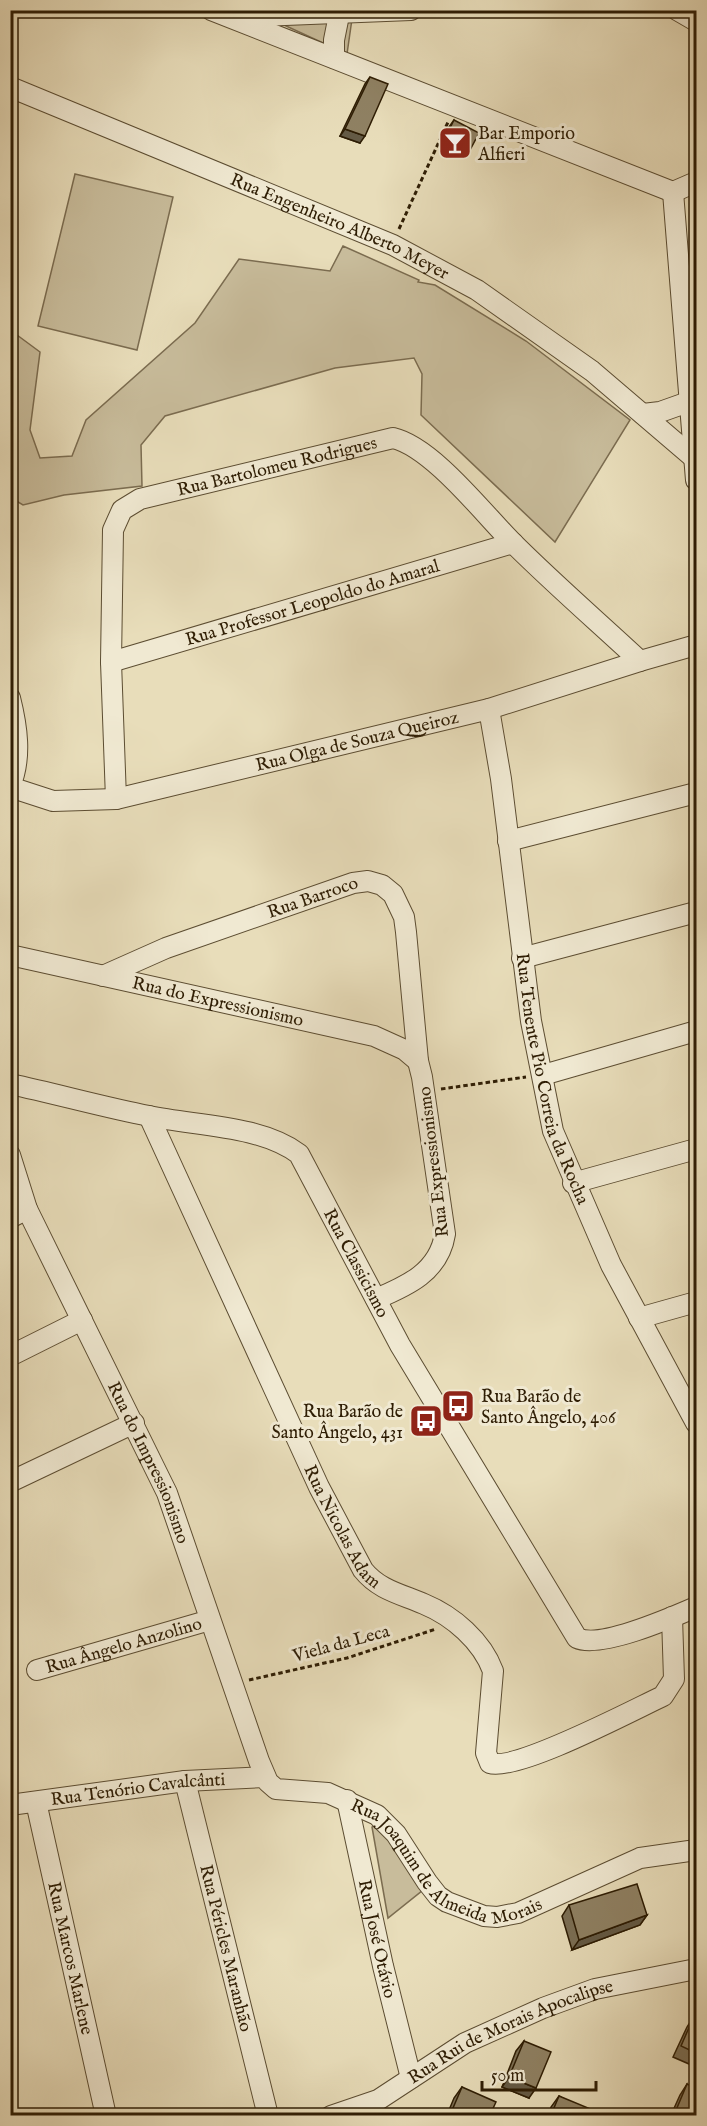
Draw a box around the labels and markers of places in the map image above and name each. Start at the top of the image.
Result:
place label: Bar Emporio Alfieri [477,123,575,167]
bar icon: Bar Emporio Alfieri [437,125,473,161]
place label: Rua Barão de Santo Ângelo, 406 [481,1386,616,1430]
bus stop icon: Rua Barão de Santo Ângelo, 406 [440,1388,476,1424]
place label: Rua Barão de Santo Ângelo, 431 [271,1401,403,1445]
bus stop icon: Rua Barão de Santo Ângelo, 431 [408,1403,444,1439]

